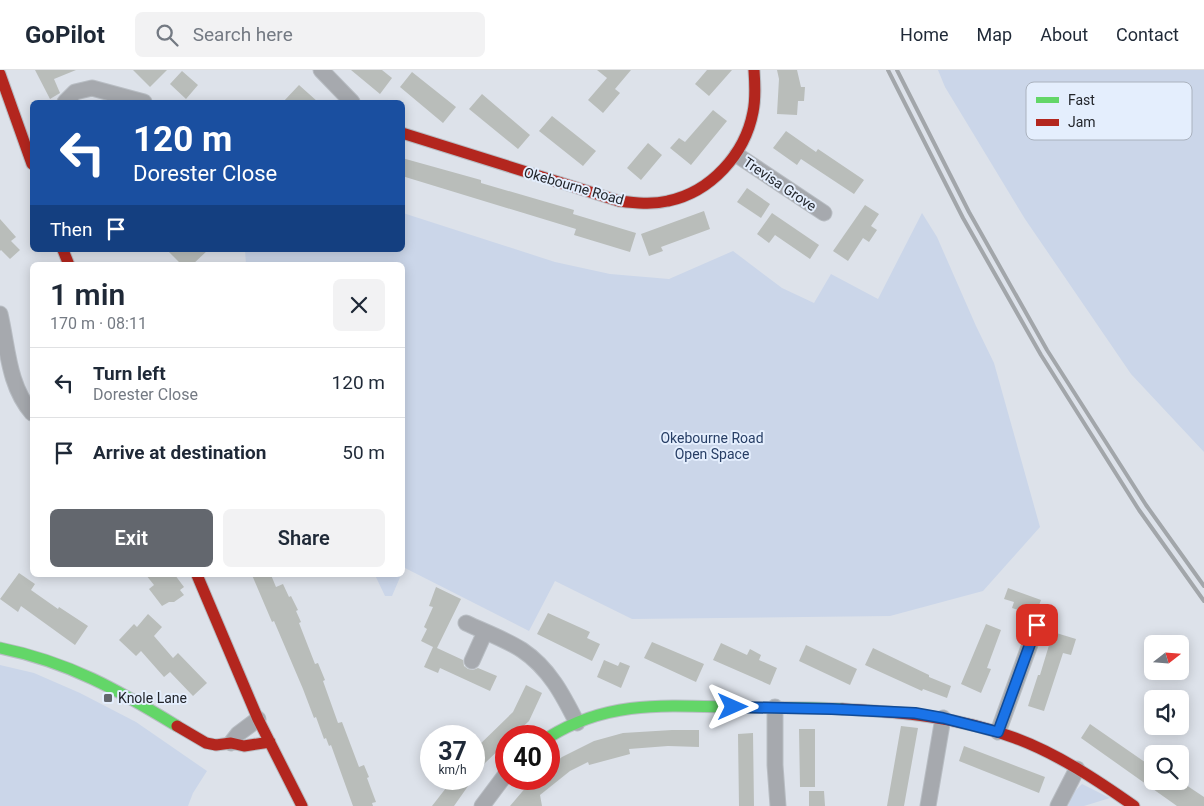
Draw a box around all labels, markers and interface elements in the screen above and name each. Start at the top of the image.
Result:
search box [135,12,485,57]
text: GoPilot [25,21,105,49]
icon: search [153,21,181,49]
text: Search here [193,23,293,46]
text: Home [900,24,949,45]
text: Map [977,24,1012,45]
text: About [1040,24,1088,45]
text: Contact [1116,24,1179,45]
legend [1026,82,1192,140]
text: Fast [1068,92,1095,108]
text: Jam [1068,114,1096,130]
text: 120 m [133,119,232,160]
icon: left [50,120,115,185]
street label: Trevisa Grove [741,154,819,214]
text: Dorester Close [133,161,277,186]
street label: Okebourne Road [522,164,626,208]
icon: arrive [102,215,130,243]
text: Then [50,218,92,241]
text: 1 min [50,277,125,312]
button: close [333,279,385,331]
text: 170 m · 08:11 [50,314,147,333]
text: Turn left [93,362,166,385]
icon: left [50,369,78,397]
text: 120 m [332,371,385,394]
text: Dorester Close [93,385,198,404]
park label: Okebourne Road Open Space [660,430,764,462]
icon: arrive [50,439,78,467]
text: Arrive at destination [93,441,266,464]
text: 50 m [342,441,385,464]
button: Exit [50,509,213,567]
button: Share [223,509,385,567]
pin [1016,604,1058,646]
icon: arrive [1023,611,1051,639]
north arrow [1144,635,1189,680]
map controls [1144,635,1189,790]
position arrow [706,680,758,732]
place label: Knole Lane [118,690,187,706]
button: sound [1144,690,1189,735]
marker: Knole Lane [102,692,114,704]
speed limit sign: 40 [495,725,560,790]
text: 37 [438,737,467,766]
button: search [1144,745,1189,790]
text: km/h [438,763,467,777]

